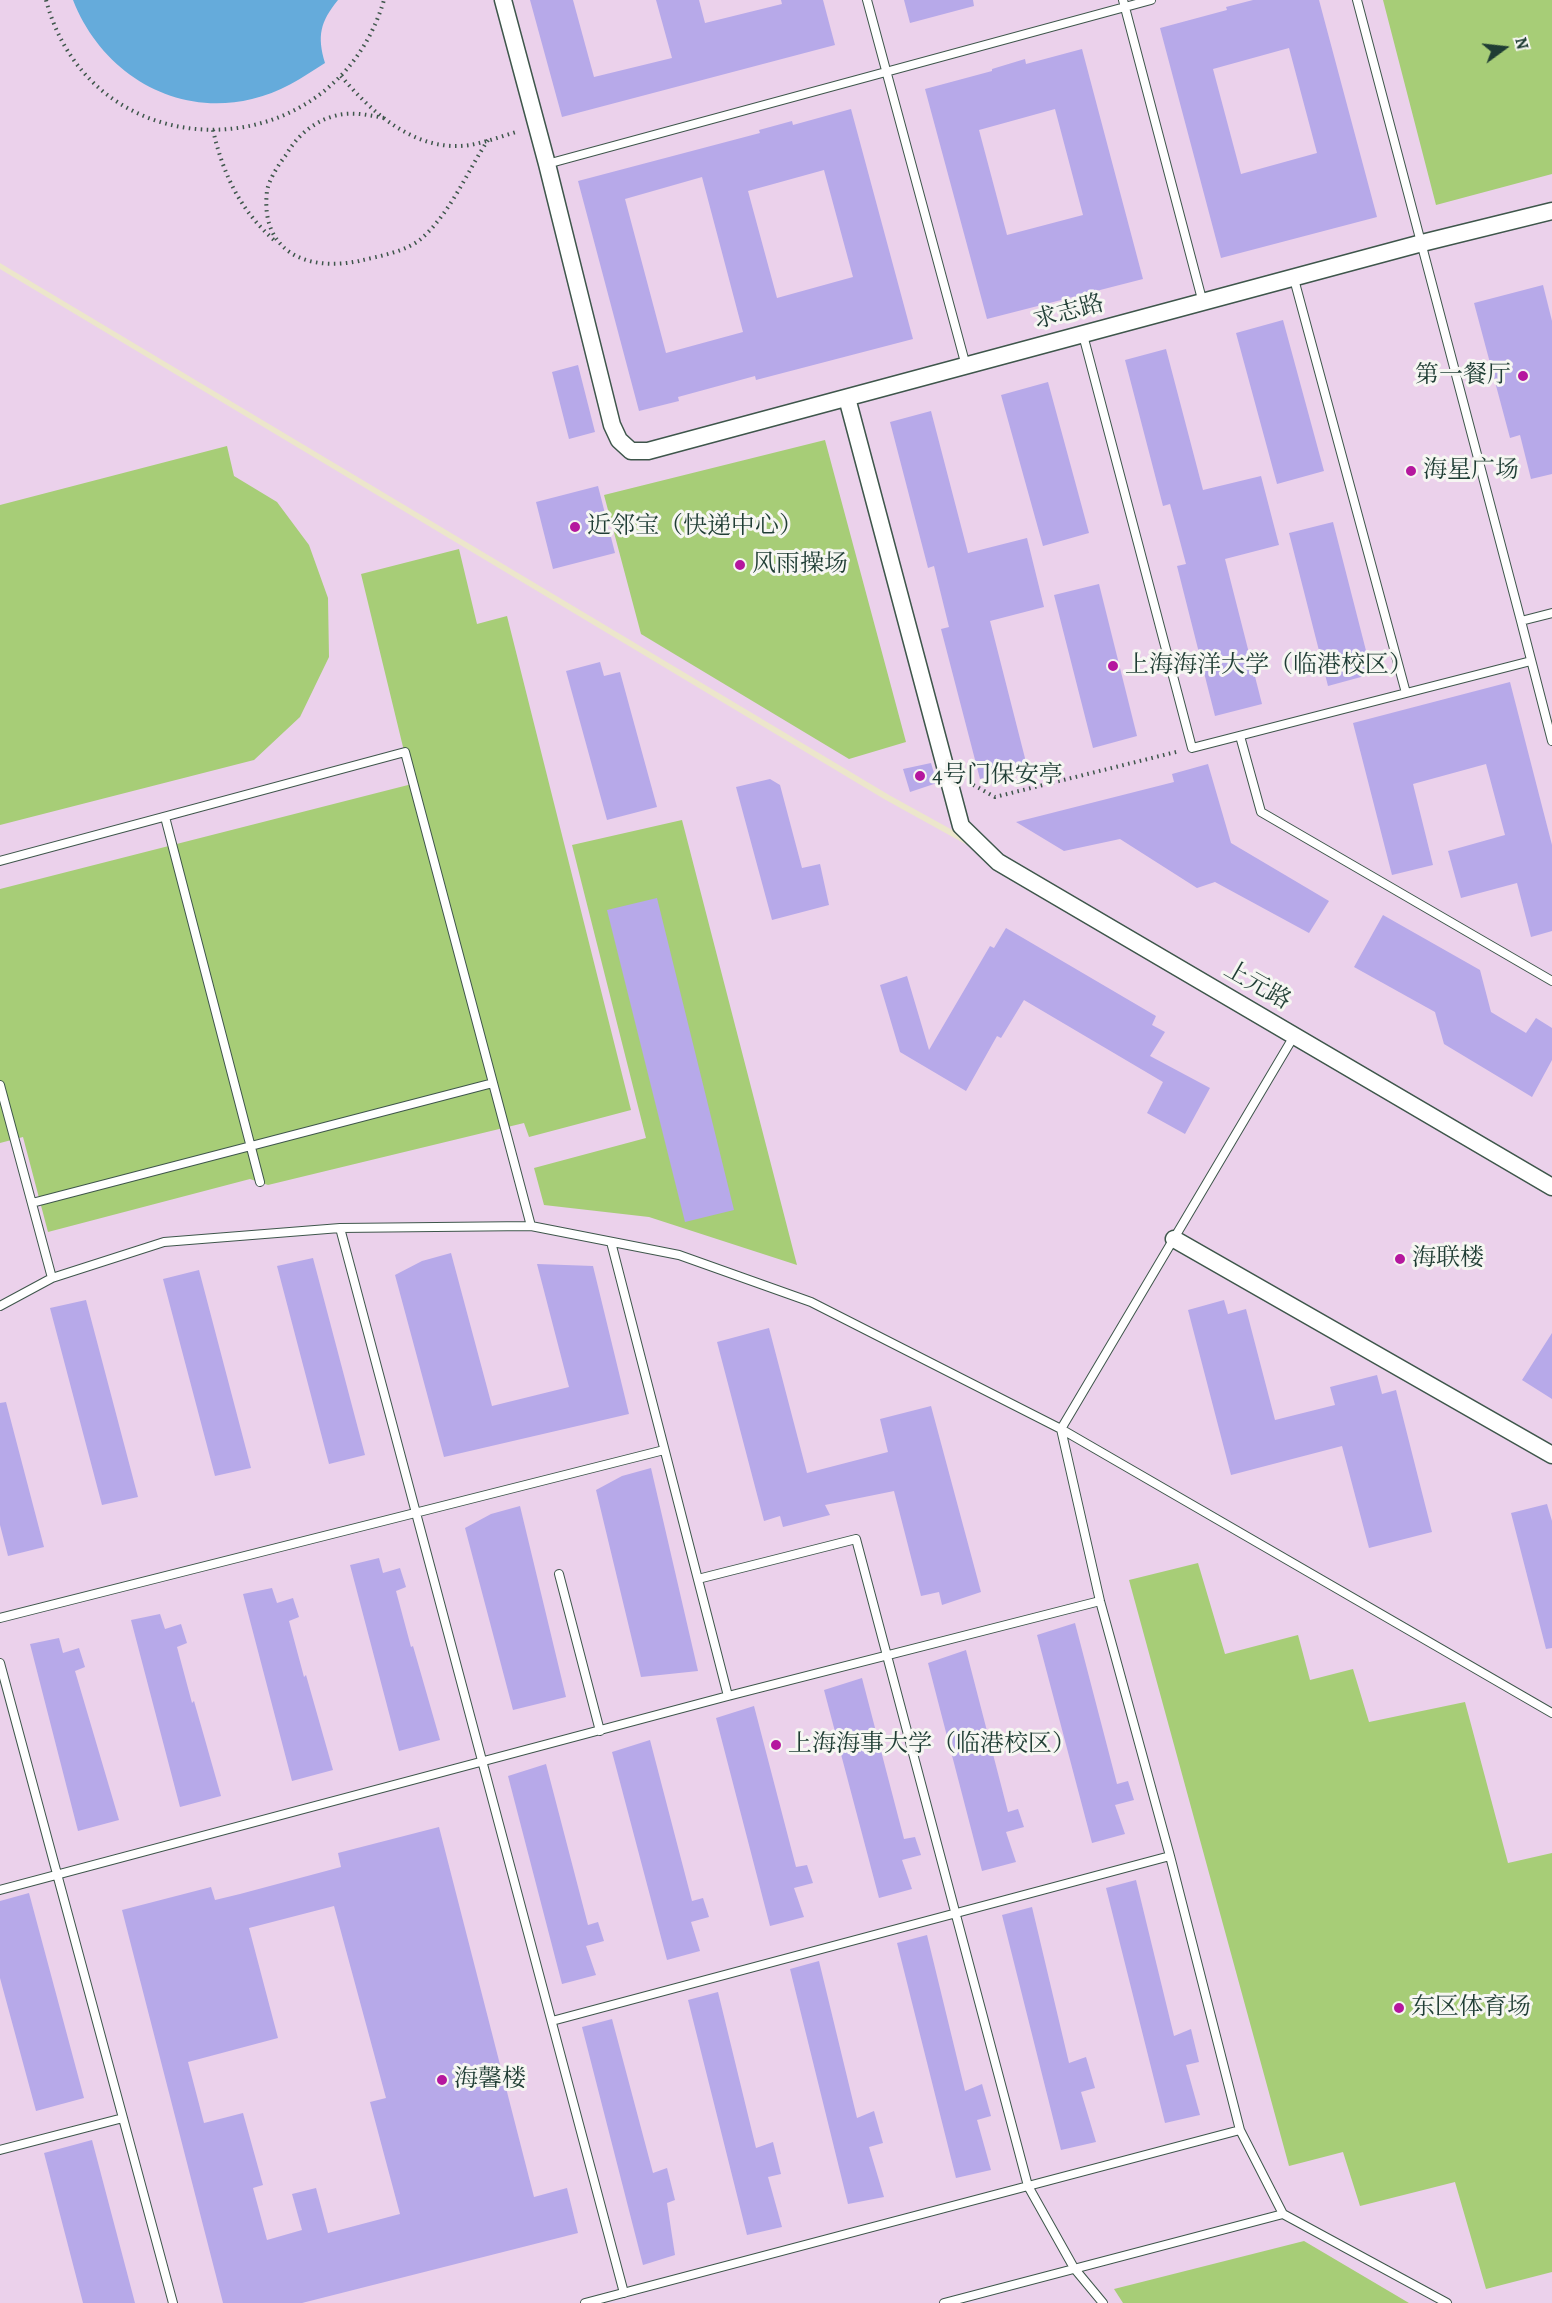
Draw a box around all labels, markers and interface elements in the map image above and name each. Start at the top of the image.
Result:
north arrow [1474,18,1534,78]
text: N [1509,35,1534,52]
street label: 求志路 [1030,290,1108,336]
place label: 第一餐厅 [1415,362,1511,390]
marker: 第一餐厅 [1516,369,1530,383]
place label: 海星广场 [1423,457,1519,485]
marker: 海星广场 [1404,464,1418,478]
place label: 近邻宝（快递中心） [587,513,803,541]
marker: 近邻宝（快递中心） [568,520,582,534]
place label: 风雨操场 [752,551,848,579]
marker: 风雨操场 [733,558,747,572]
place label: 上海海洋大学（临港校区） [1125,652,1413,680]
marker: 上海海洋大学（临港校区） [1106,659,1120,673]
place label: 4号门保安亭 [932,762,1063,790]
marker: 4号门保安亭 [913,769,927,783]
street label: 上元路 [1219,956,1295,1016]
place label: 海联楼 [1412,1245,1484,1273]
marker: 海联楼 [1393,1252,1407,1266]
place label: 上海海事大学（临港校区） [788,1731,1076,1759]
marker: 上海海事大学（临港校区） [769,1738,783,1752]
place label: 东区体育场 [1411,1994,1531,2022]
marker: 东区体育场 [1392,2001,1406,2015]
place label: 海馨楼 [454,2066,526,2094]
marker: 海馨楼 [435,2073,449,2087]

